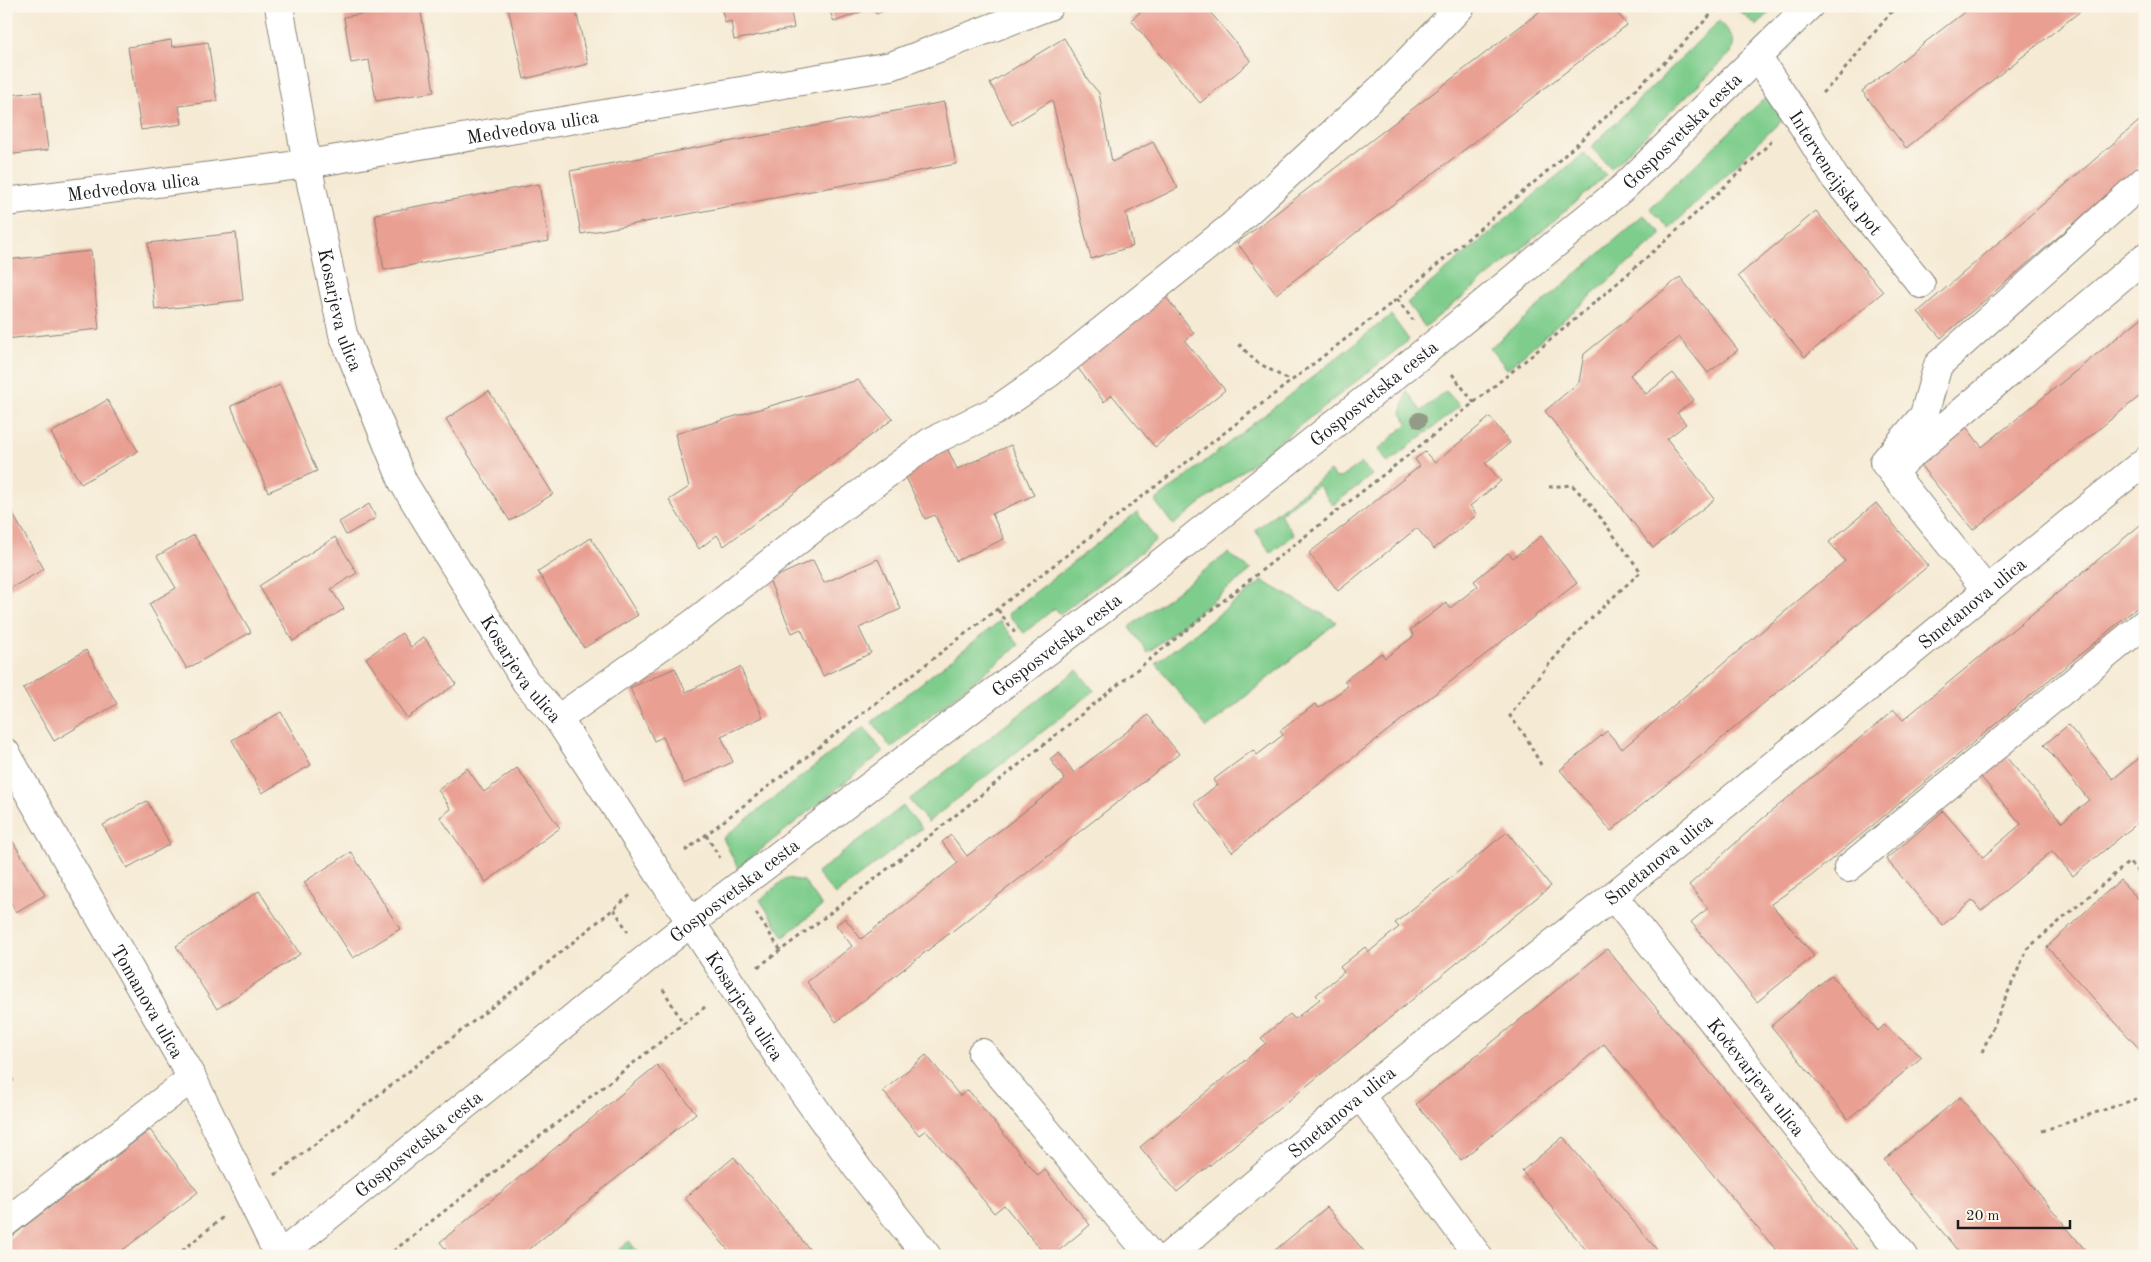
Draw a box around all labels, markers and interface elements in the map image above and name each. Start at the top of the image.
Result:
street label: Gosposvetska cesta [1620,70,1747,194]
street label: Medvedova ulica [466,108,601,149]
street label: Intervencijska pot [1784,108,1884,240]
street label: Medvedova ulica [66,171,201,206]
street label: Kosarjeva ulica [313,247,364,375]
street label: Gosposvetska cesta [1307,338,1443,451]
street label: Smetanova ulica [1916,555,2031,654]
street label: Gosposvetska cesta [989,591,1127,702]
street label: Kosarjeva ulica [475,613,564,728]
street label: Smetanova ulica [1602,811,1718,910]
street label: Gosposvetska cesta [667,836,804,947]
street label: Tomanova ulica [106,942,186,1063]
street label: Kosarjeva ulica [701,949,786,1066]
street label: Kočevarjeva ulica [1702,1016,1808,1141]
street label: Smetanova ulica [1286,1063,1401,1163]
street label: Gosposvetska cesta [352,1088,487,1202]
scale bar [1958,1197,2071,1229]
text: 20 m [1966,1209,2000,1224]

